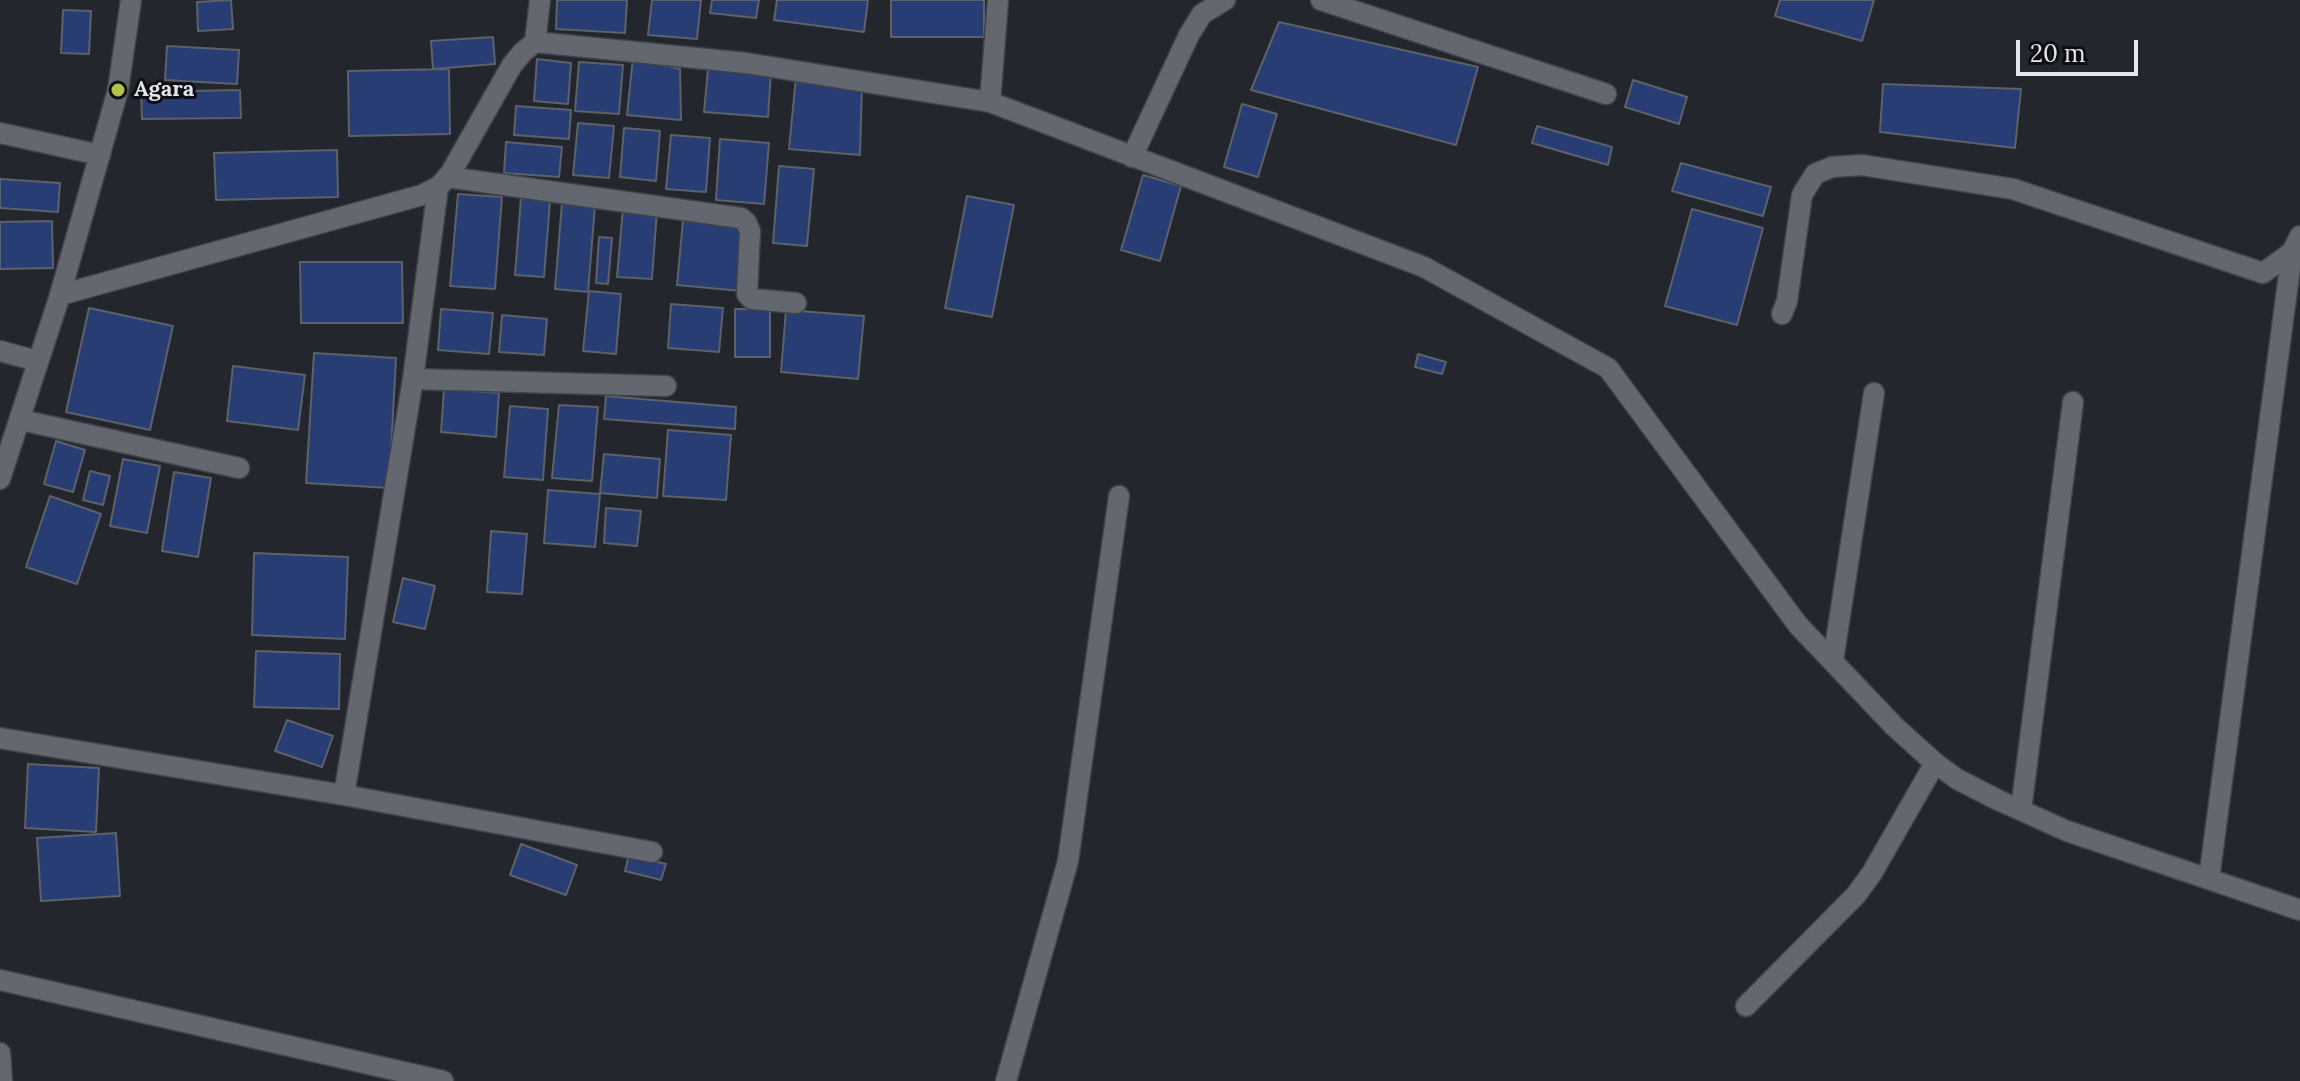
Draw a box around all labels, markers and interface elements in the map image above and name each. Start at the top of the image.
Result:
scale bar [2020,24,2142,74]
text: 20 m [2030,38,2086,69]
place label: Agara [134,77,194,103]
marker: Agara [109,81,127,99]

